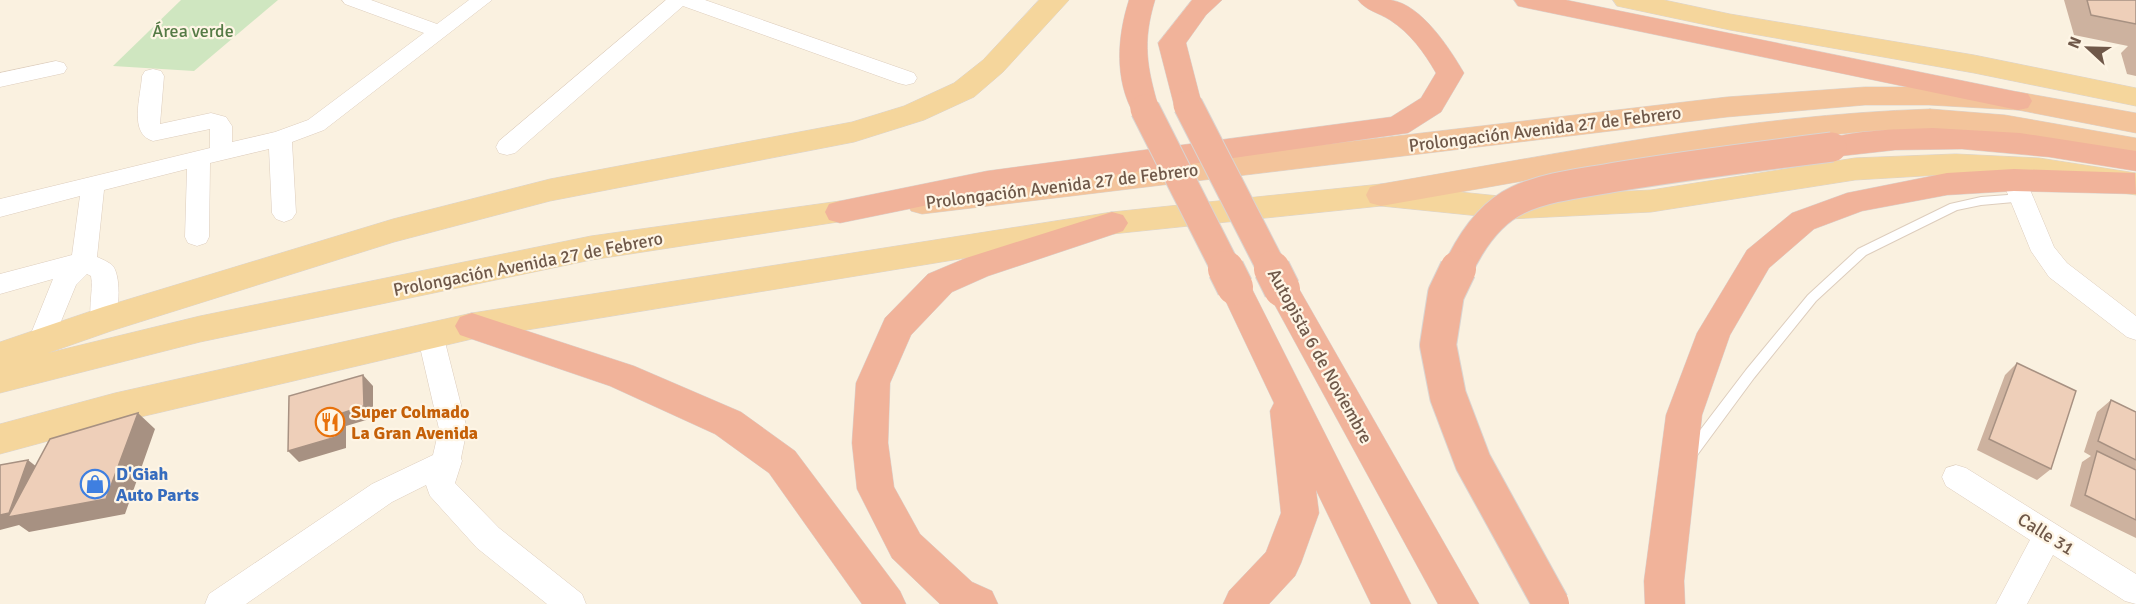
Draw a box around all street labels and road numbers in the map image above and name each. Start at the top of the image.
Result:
street label: Prolongación Avenida 27 de Febrero [1408,101,1682,157]
street label: Prolongación Avenida 27 de Febrero [925,158,1199,214]
street label: Prolongación Avenida 27 de Febrero [391,227,665,301]
street label: Autopista 6 de Noviembre [1263,265,1377,447]
street label: Calle 31 [2014,508,2078,560]

